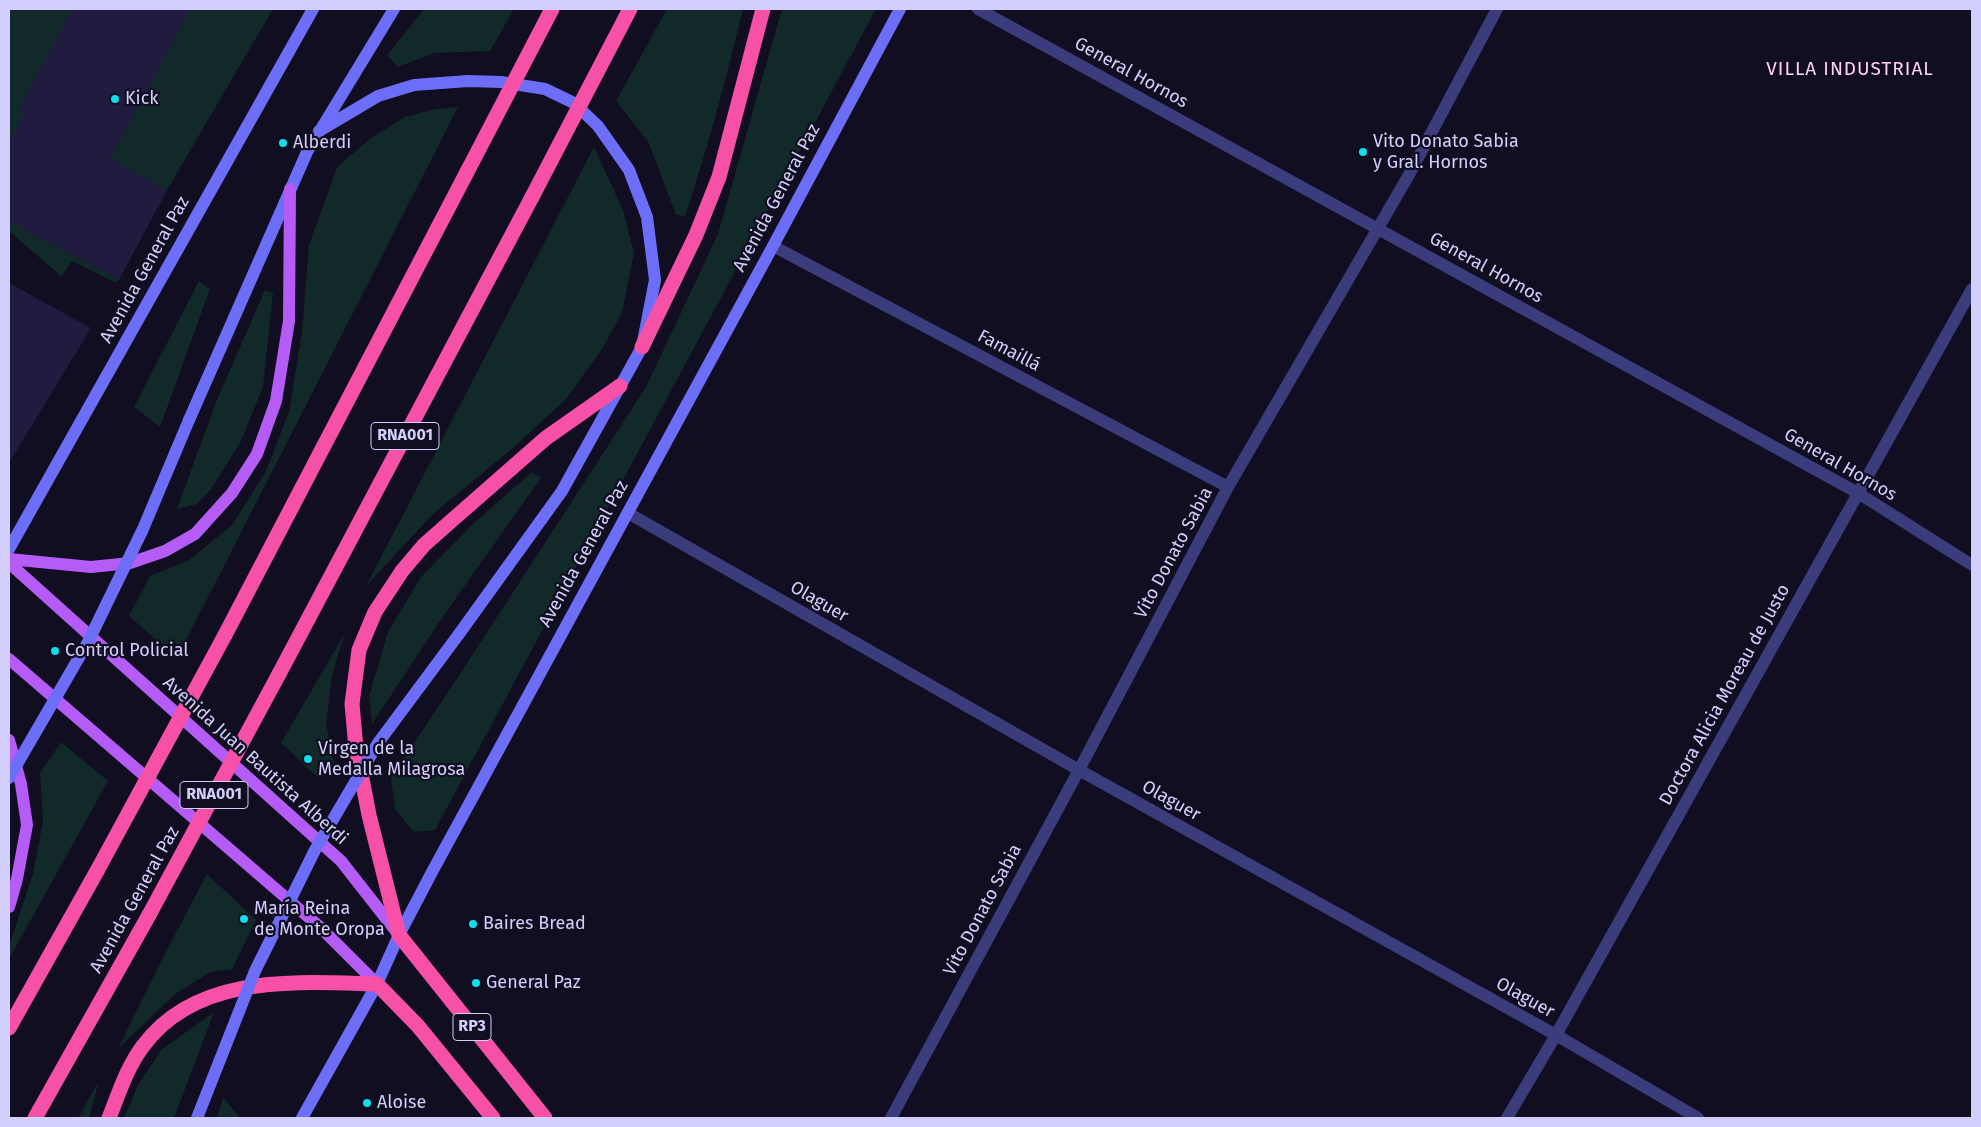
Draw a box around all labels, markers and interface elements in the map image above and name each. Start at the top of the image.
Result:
street label: General Hornos [1070,33,1192,113]
district label: VILLA INDUSTRIAL [1764,59,1936,81]
place label: Kick [125,88,158,110]
marker: Kick [109,93,121,105]
street label: Avenida General Paz [729,120,825,276]
place label: Vito Donato Sabia y Gral. Hornos [1373,131,1519,173]
place label: Alberdi [293,132,351,154]
marker: Alberdi [277,137,289,149]
marker: Vito Donato Sabia y Gral. Hornos [1357,146,1369,158]
street label: Avenida General Paz [96,193,194,347]
street label: General Hornos [1425,228,1547,308]
street label: Famaillá [974,325,1044,377]
road number: RNA001 [371,422,439,450]
street label: General Hornos [1780,424,1900,506]
street label: Avenida General Paz [535,477,633,631]
street label: Vito Donato Sabia [1130,484,1218,622]
street label: Olaguer [786,577,852,627]
street label: Doctora Alicia Moreau de Justo [1655,581,1795,809]
place label: Control Policial [65,640,189,662]
marker: Control Policial [49,645,61,657]
street label: Avenida Juan Bautista Alberdi [158,672,352,850]
place label: Virgen de la Medalla Milagrosa [318,738,465,781]
marker: Virgen de la Medalla Milagrosa [302,753,314,765]
street label: Olaguer [1138,776,1204,826]
road number: RNA001 [180,782,248,808]
street label: Avenida General Paz [86,823,184,977]
street label: Vito Donato Sabia [939,841,1027,979]
place label: María Reina de Monte Oropa [254,898,385,941]
marker: María Reina de Monte Oropa [238,913,250,925]
place label: Baires Bread [483,913,586,935]
marker: Baires Bread [467,918,479,930]
place label: General Paz [486,972,581,994]
street label: Olaguer [1492,973,1558,1023]
marker: General Paz [470,977,482,989]
road number: RP3 [453,1014,491,1040]
place label: Aloise [377,1092,426,1114]
marker: Aloise [361,1097,373,1109]

